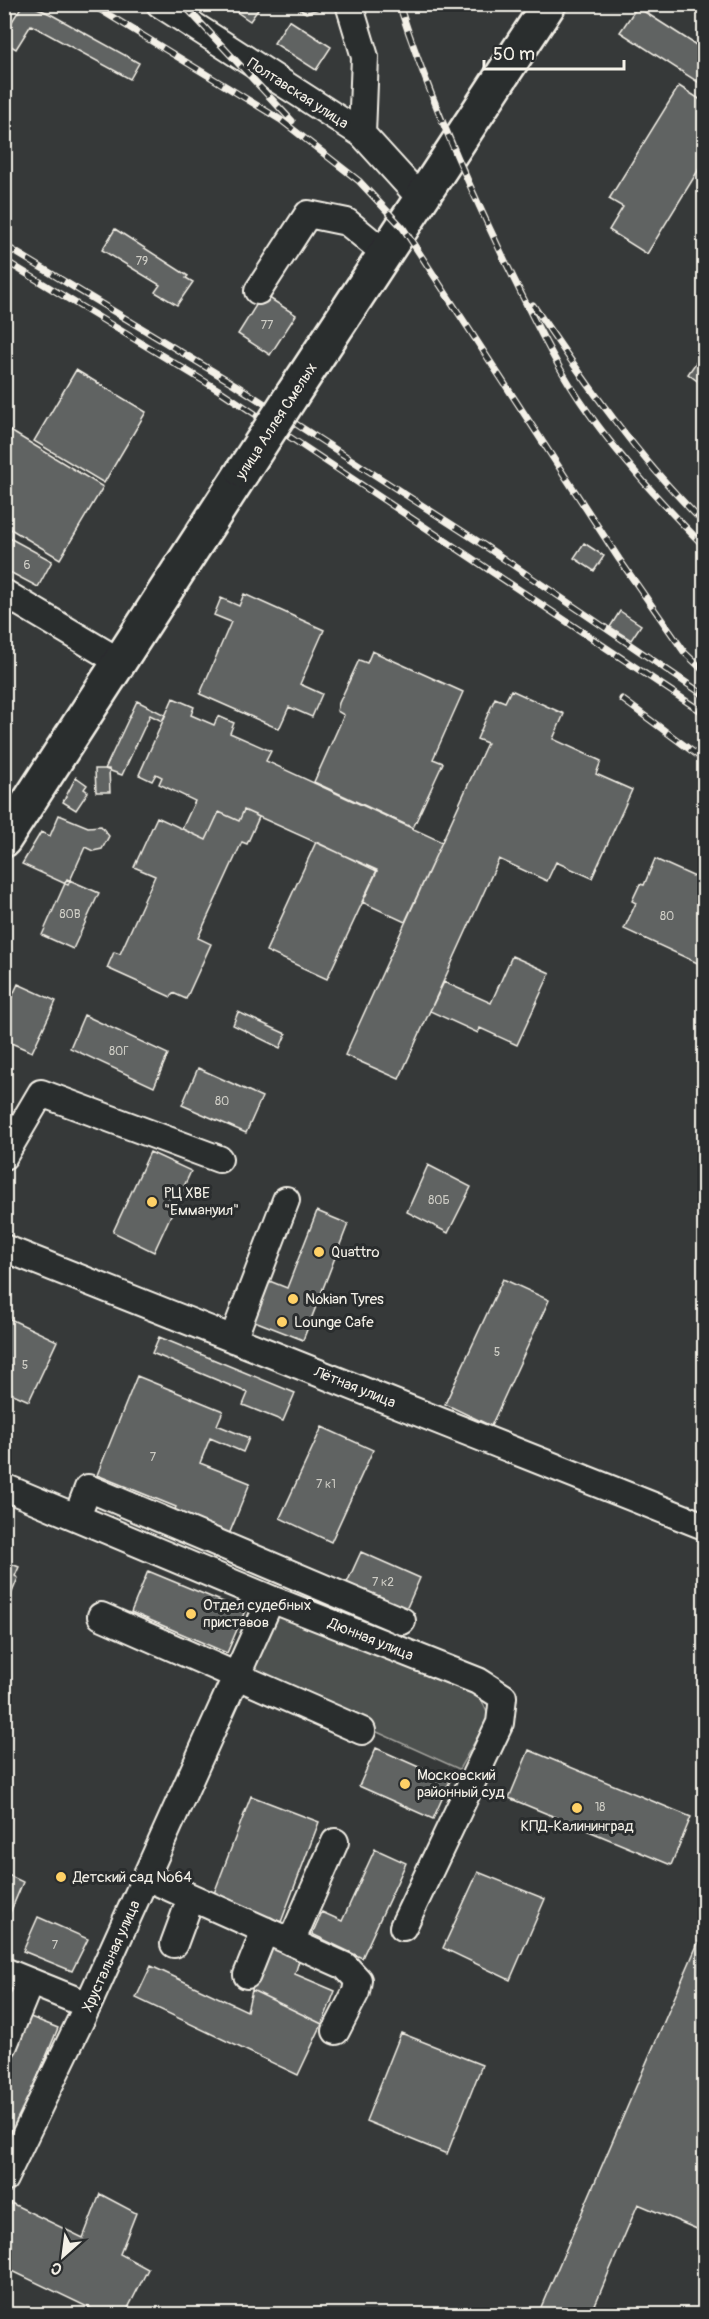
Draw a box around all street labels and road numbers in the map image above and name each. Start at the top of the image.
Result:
street label: Полтавская улица [244,54,352,133]
street label: улица Аллея Смелых [231,359,321,484]
street label: Лётная улица [310,1362,399,1413]
street label: Дюнная улица [324,1613,416,1665]
street label: Хрустальная улица [78,1897,145,2015]

